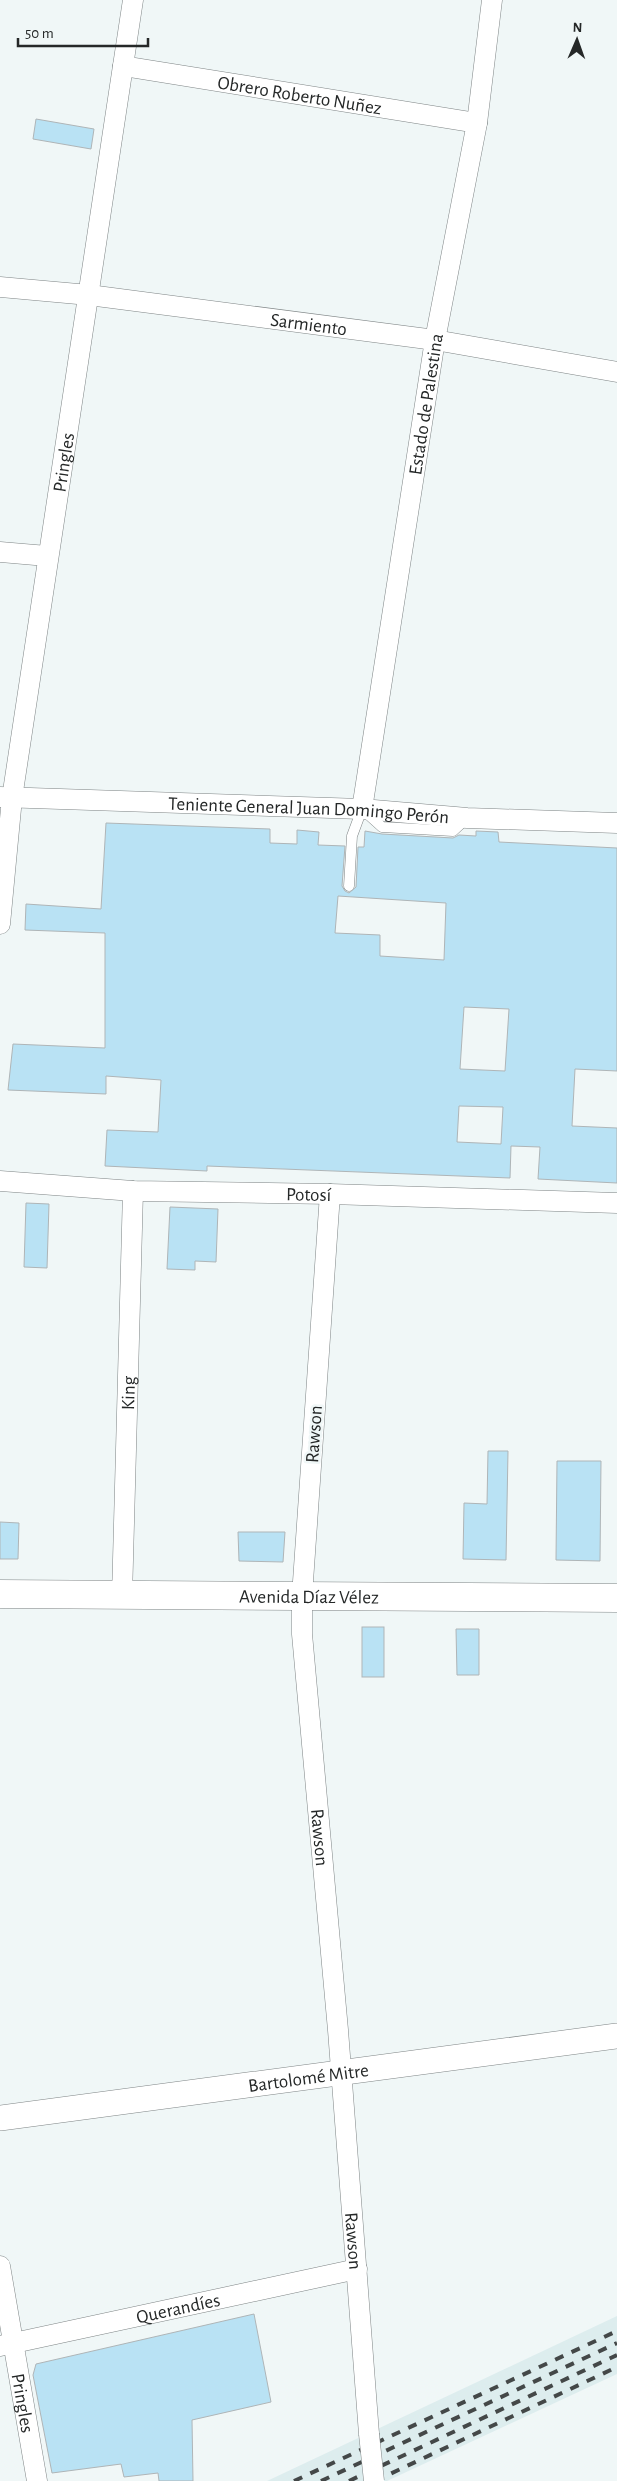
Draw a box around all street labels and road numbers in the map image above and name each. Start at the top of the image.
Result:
street label: Obrero Roberto Nuñez [216,73,383,119]
street label: Sarmiento [269,311,348,339]
street label: Estado de Palestina [406,332,447,476]
street label: Pringles [50,432,78,494]
street label: Teniente General Juan Domingo Perón [168,795,450,827]
street label: Potosí [286,1185,332,1205]
street label: King [119,1375,139,1410]
street label: Rawson [303,1405,326,1463]
street label: Avenida Díaz Vélez [239,1588,379,1607]
street label: Rawson [307,1808,331,1867]
street label: Bartolomé Mitre [247,2061,370,2096]
street label: Rawson [341,2211,364,2270]
street label: Querandíes [135,2291,222,2327]
street label: Pringles [8,2372,37,2434]

